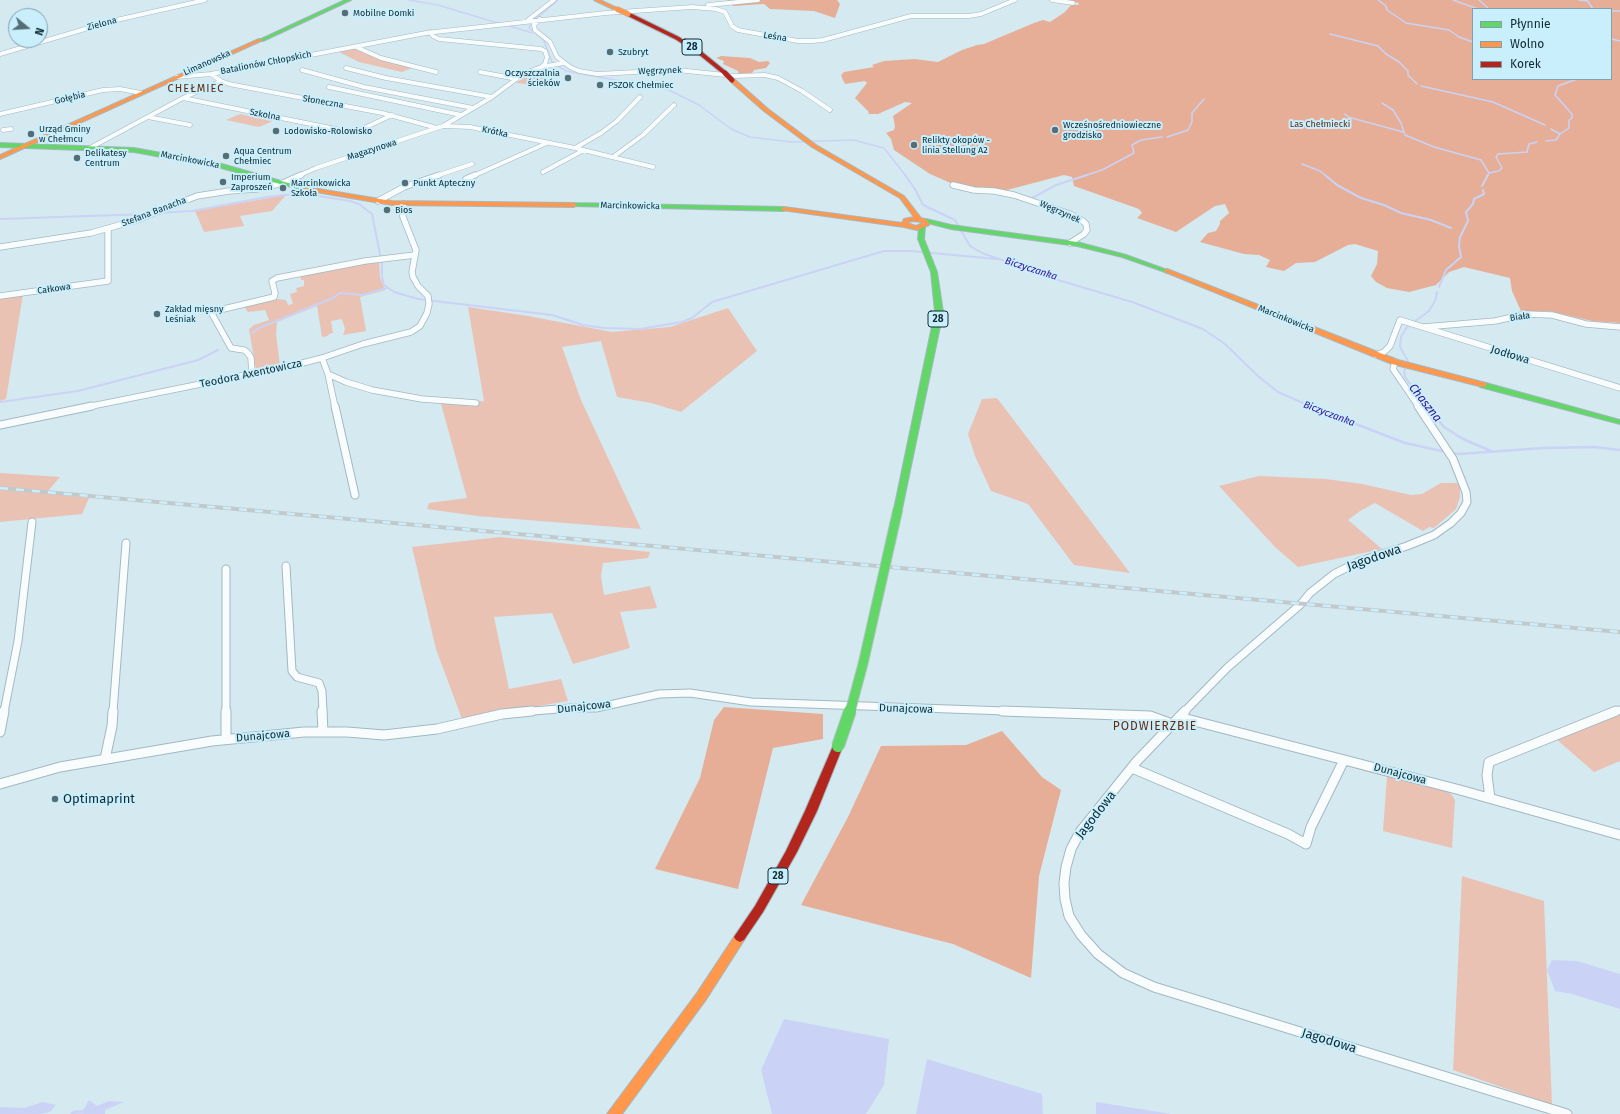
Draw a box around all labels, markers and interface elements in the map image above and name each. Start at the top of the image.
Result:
north arrow [8,8,48,48]
marker: Mobilne Domki [340,8,350,18]
place label: Mobilne Domki [353,8,414,18]
legend [1472,8,1612,80]
street label: Zielona [86,15,118,33]
text: Płynnie [1510,17,1551,31]
text: N [32,26,46,37]
street label: Leśna [763,30,787,44]
text: Wolno [1510,37,1544,51]
road number: 28 [682,39,702,55]
marker: Szubryt [605,47,615,57]
place label: Szubryt [618,47,648,57]
street label: Limanowska [182,48,232,78]
street label: Batalionów Chłopskich [220,49,312,77]
text: Korek [1510,57,1541,71]
street label: Węgrzynek [638,65,682,77]
place label: Oczyszczalnia ścieków [505,68,560,89]
marker: Oczyszczalnia ścieków [563,73,573,83]
marker: PSZOK Chełmiec [595,80,605,90]
place label: PSZOK Chełmiec [608,80,674,90]
district label: CHEŁMIEC [168,82,224,96]
street label: Gołębia [54,89,86,107]
street label: Słoneczna [302,93,344,111]
street label: Szkolna [249,107,281,123]
park label: Las Chełmiecki [1290,119,1350,129]
place label: Wcześnośredniowieczne grodzisko [1063,120,1161,141]
place label: Urząd Gminy w Chełmcu [39,124,90,145]
street label: Krótka [481,124,509,140]
marker: Wcześnośredniowieczne grodzisko [1050,125,1060,135]
marker: Lodowisko-Rolowisko [271,126,281,136]
place label: Lodowisko-Rolowisko [284,126,372,136]
marker: Urząd Gminy w Chełmcu [26,129,36,139]
place label: Relikty okopów - linia Stellung A2 [922,135,990,156]
street label: Magazynowa [346,137,398,163]
marker: Relikty okopów - linia Stellung A2 [909,140,919,150]
place label: Aqua Centrum Chełmiec [234,146,292,167]
place label: Delikatesy Centrum [85,148,127,169]
street label: Marcinkowicka [160,149,220,171]
marker: Aqua Centrum Chełmiec [221,151,231,161]
marker: Delikatesy Centrum [72,153,82,163]
place label: Imperium Zaproszeń [231,172,273,193]
marker: Imperium Zaproszeń [218,177,228,187]
place label: Marcinkowicka Szkoła [291,178,351,199]
marker: Punkt Apteczny [400,178,410,188]
place label: Punkt Apteczny [413,178,475,188]
marker: Marcinkowicka Szkoła [278,183,288,193]
street label: Stefana Banacha [120,195,188,229]
street label: Węgrzynek [1038,198,1082,226]
street label: Marcinkowicka [600,200,660,212]
marker: Bios [382,205,392,215]
place label: Bios [395,205,412,215]
water label: Biczyczanka [1003,255,1059,283]
street label: Całkowa [37,281,71,297]
street label: Marcinkowicka [1256,303,1316,335]
place label: Zakład mięsny Leśniak [165,304,223,325]
marker: Zakład mięsny Leśniak [152,309,162,319]
street label: Biała [1509,310,1531,324]
road number: 28 [928,311,948,327]
street label: Jodłowa [1489,343,1531,367]
street label: Teodora Axentowicza [199,357,303,391]
water label: Chaszna [1406,381,1444,425]
water label: Biczyczanka [1302,399,1356,429]
street label: Jagodowa [1345,541,1403,575]
street label: Dunajcowa [556,698,612,716]
street label: Dunajcowa [879,701,933,717]
district label: PODWIERZBIE [1113,720,1197,734]
street label: Dunajcowa [235,727,291,745]
street label: Dunajcowa [1372,761,1428,787]
street label: Jagodowa [1072,788,1120,842]
place label: Optimaprint [63,791,135,807]
marker: Optimaprint [50,794,60,804]
road number: 28 [768,868,788,884]
street label: Jagodowa [1300,1025,1358,1057]

